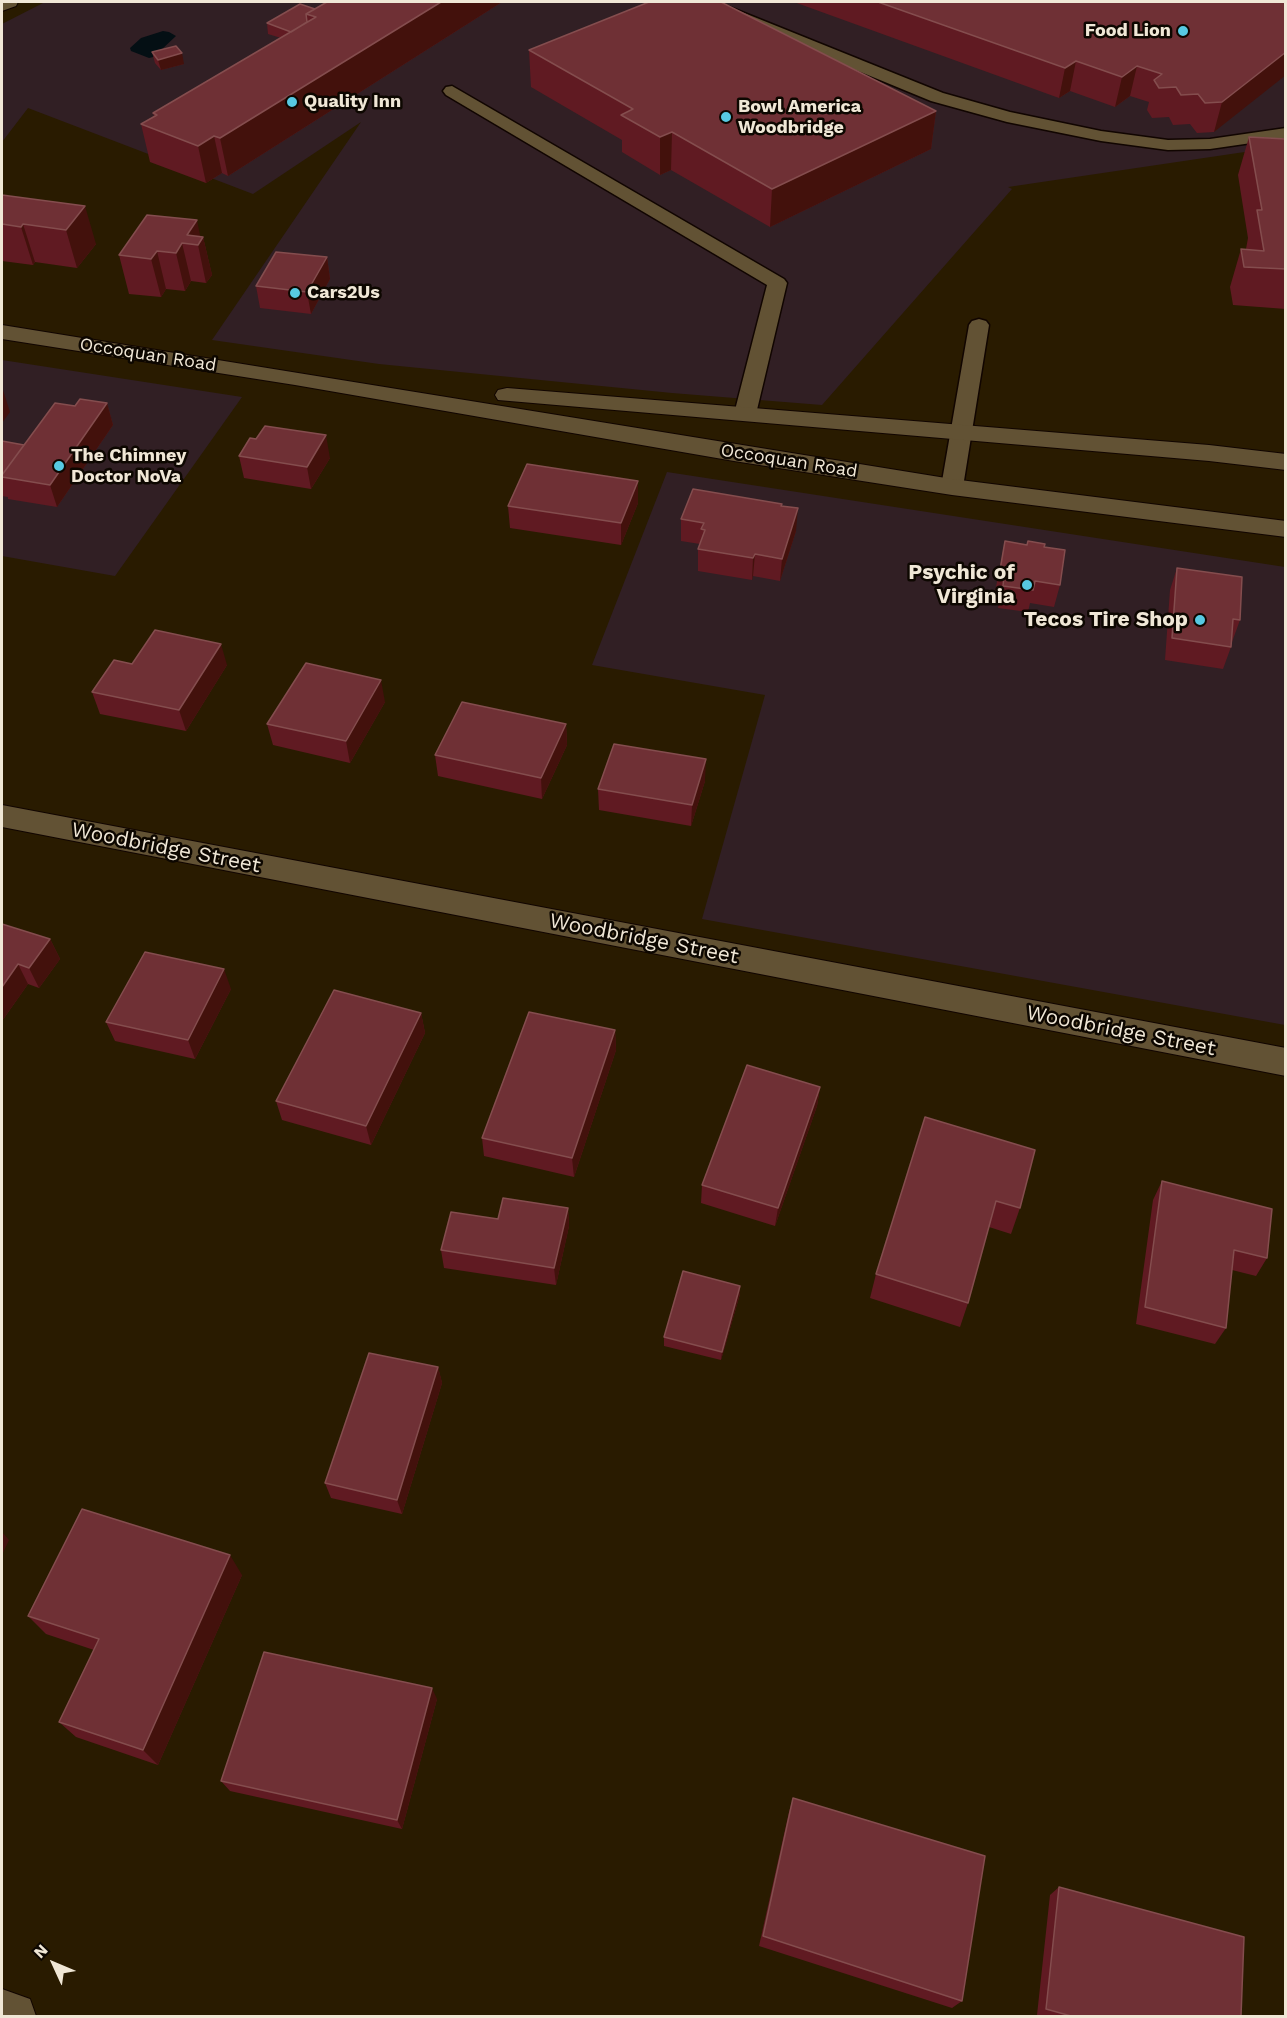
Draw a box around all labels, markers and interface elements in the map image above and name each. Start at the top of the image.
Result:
place label: Food Lion [1085,20,1171,42]
marker: Food Lion [1176,24,1190,38]
place label: Quality Inn [304,91,401,113]
marker: Quality Inn [285,95,299,109]
place label: Bowl America Woodbridge [738,96,861,138]
marker: Bowl America Woodbridge [719,110,733,124]
place label: Cars2Us [307,282,380,304]
marker: Cars2Us [288,286,302,300]
street label: Occoquan Road [78,334,218,376]
street label: Occoquan Road [719,440,859,482]
place label: The Chimney Doctor NoVa [71,445,186,488]
marker: The Chimney Doctor NoVa [52,459,66,473]
place label: Psychic of Virginia [908,560,1015,610]
marker: Psychic of Virginia [1020,578,1034,592]
place label: Tecos Tire Shop [1023,607,1188,633]
marker: Tecos Tire Shop [1193,613,1207,627]
street label: Woodbridge Street [69,817,263,879]
street label: Woodbridge Street [547,908,741,970]
street label: Woodbridge Street [1024,1000,1218,1062]
north arrow [24,1934,84,1994]
text: N [30,1940,52,1962]

